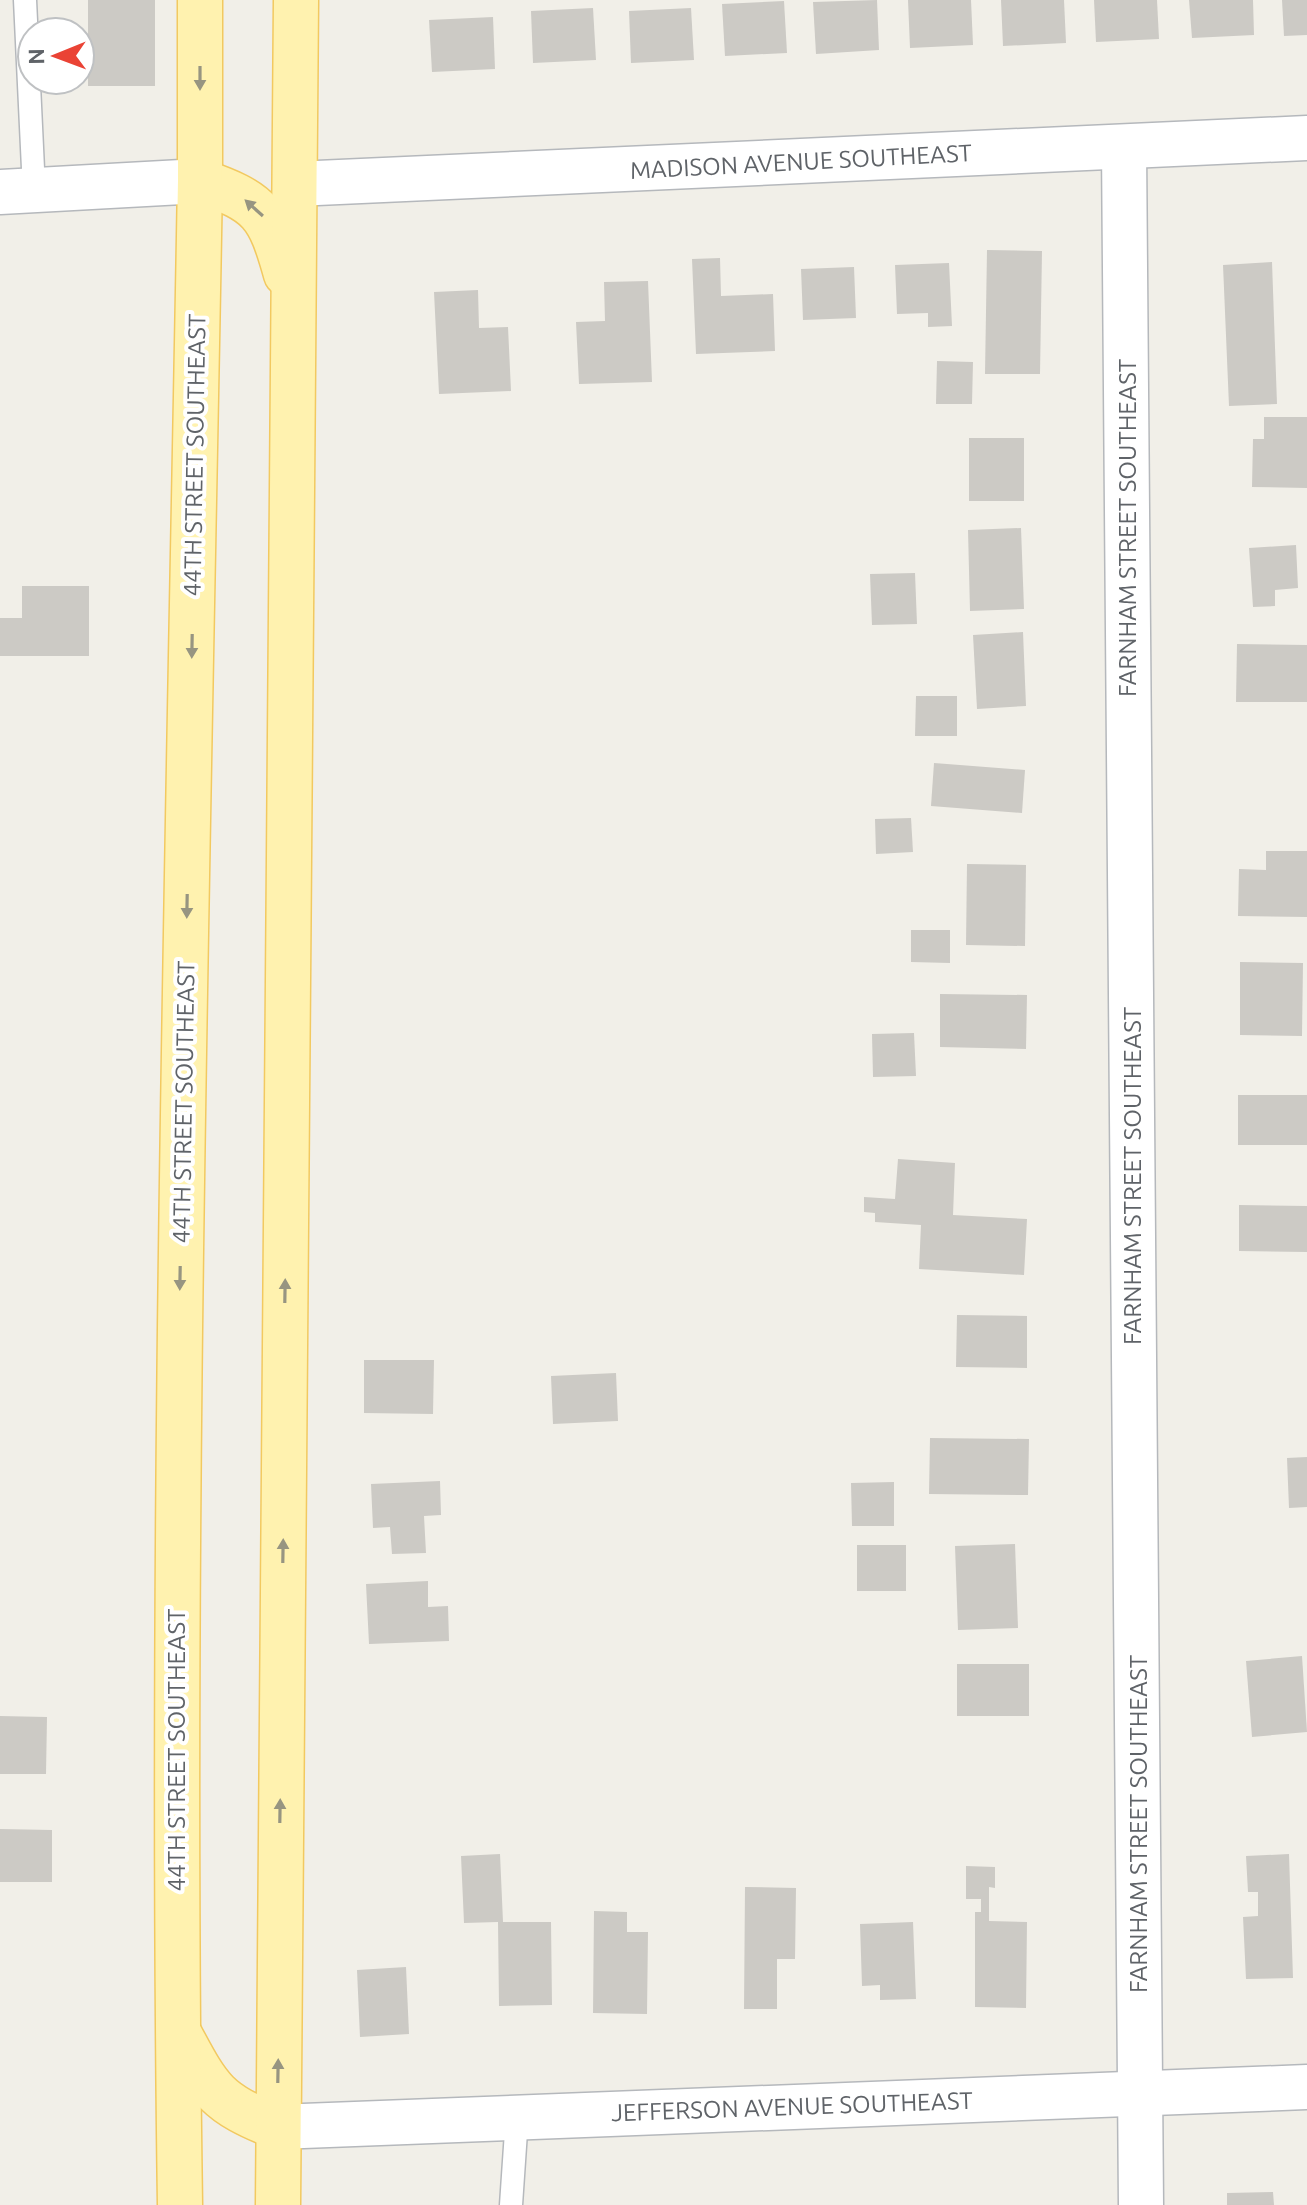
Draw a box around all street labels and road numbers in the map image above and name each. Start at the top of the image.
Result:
street label: MADISON AVENUE SOUTHEAST [629,139,973,184]
street label: 44TH STREET SOUTHEAST [179,313,210,597]
street label: FARNHAM STREET SOUTHEAST [1114,359,1141,697]
street label: 44TH STREET SOUTHEAST [168,960,199,1244]
street label: FARNHAM STREET SOUTHEAST [1119,1007,1146,1345]
street label: 44TH STREET SOUTHEAST [163,1609,190,1891]
street label: FARNHAM STREET SOUTHEAST [1125,1655,1152,1993]
street label: JEFFERSON AVENUE SOUTHEAST [611,2087,973,2126]

